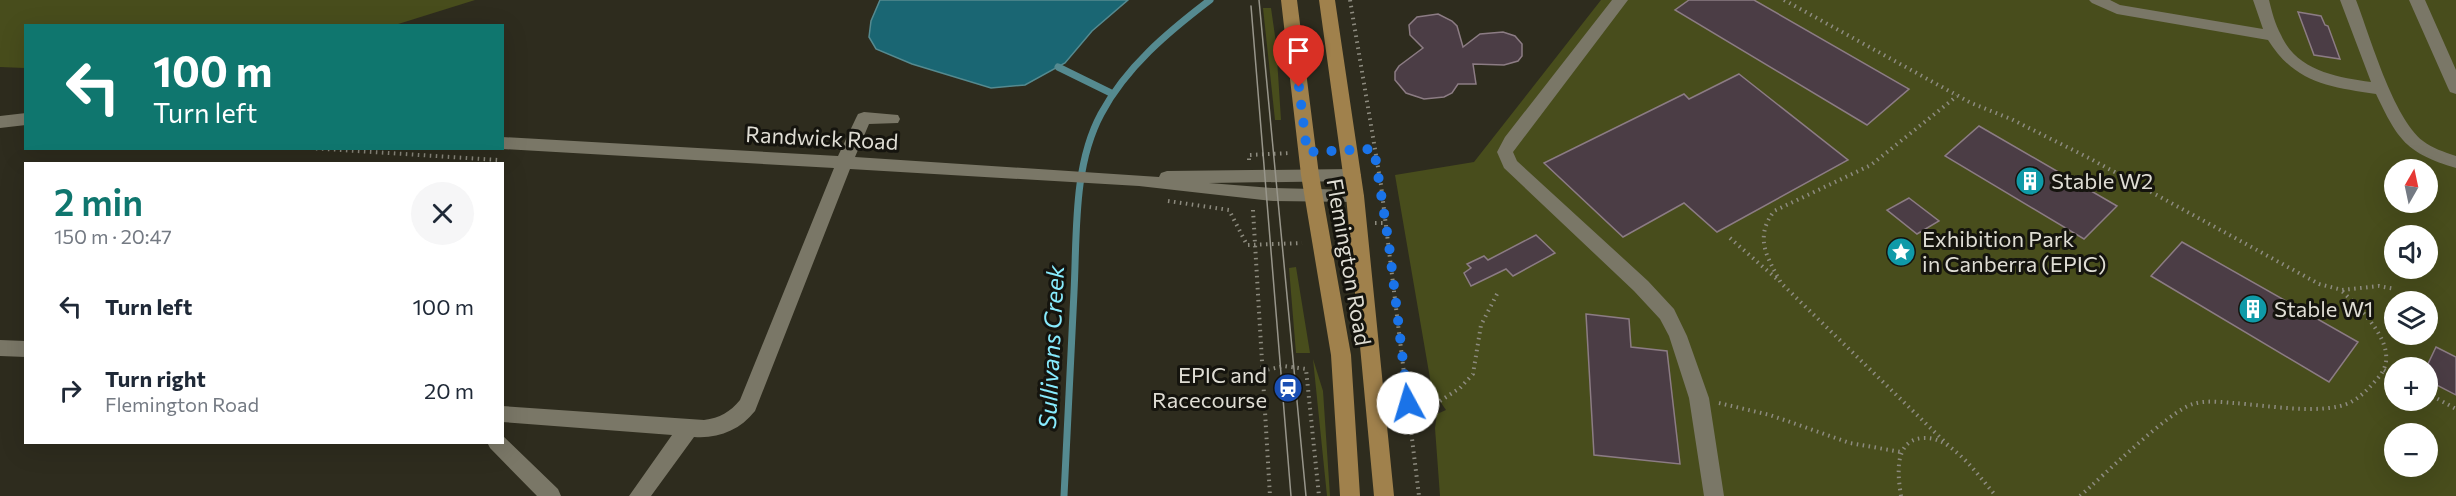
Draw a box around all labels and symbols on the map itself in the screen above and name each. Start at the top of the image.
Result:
pin [1273,25,1324,87]
street label: Randwick Road [745,120,899,155]
north arrow [2384,159,2438,213]
building icon: Stable W2 [2014,165,2046,197]
place label: Stable W2 [2051,167,2153,194]
street label: Flemington Road [1321,176,1377,348]
place label: Exhibition Park in Canberra (EPIC) [1922,225,2106,277]
place icon: Exhibition Park in Canberra (EPIC) [1885,236,1917,268]
water label: Sullivans Creek [1032,263,1069,429]
building icon: Stable W1 [2237,293,2269,325]
place label: Stable W1 [2274,295,2373,322]
place label: EPIC and Racecourse [1152,361,1267,413]
position arrow [1376,371,1440,435]
station icon: EPIC and Racecourse [1272,372,1304,404]

